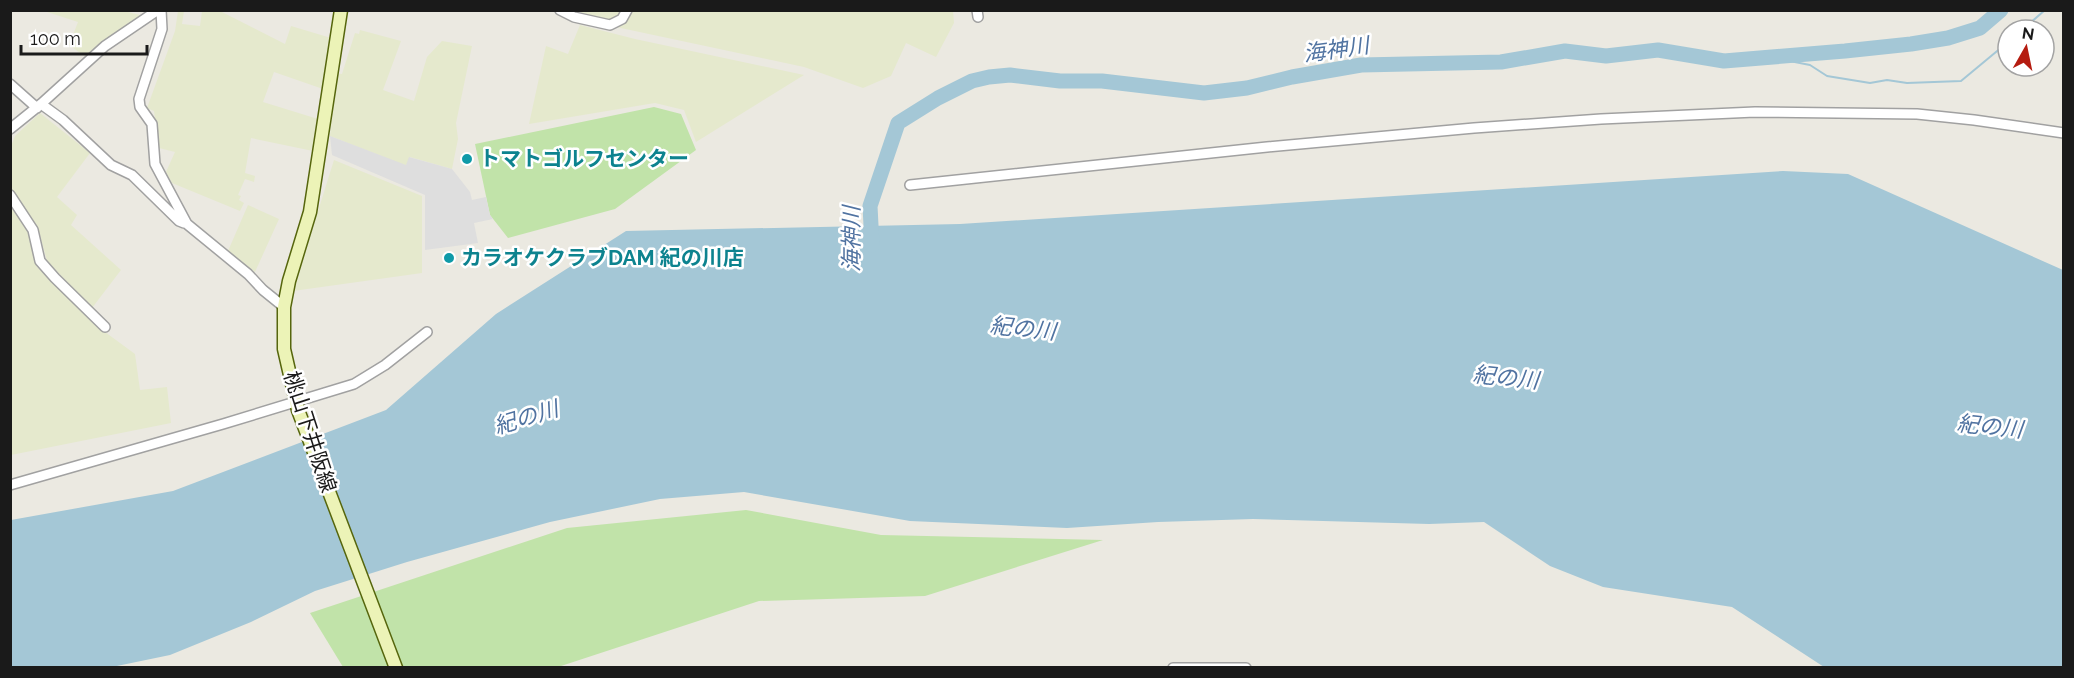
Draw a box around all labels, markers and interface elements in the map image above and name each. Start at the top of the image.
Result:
scale bar [21,18,147,56]
north arrow [1996,18,2056,78]
text: N [2021,23,2036,44]
text: 100 m [30,28,81,49]
water label: 海神川 [1302,31,1372,66]
place label: トマトゴルフセンター [479,146,689,171]
marker: トマトゴルフセンター [460,152,474,166]
water label: 海神川 [838,204,864,272]
place label: カラオケクラブDAM 紀の川店 [461,245,744,270]
marker: カラオケクラブDAM 紀の川店 [442,251,456,265]
water label: 紀の川 [989,312,1059,345]
water label: 紀の川 [1472,361,1542,394]
street label: 桃山下井阪線 [279,368,342,496]
water label: 紀の川 [491,394,563,439]
water label: 紀の川 [1956,410,2026,443]

